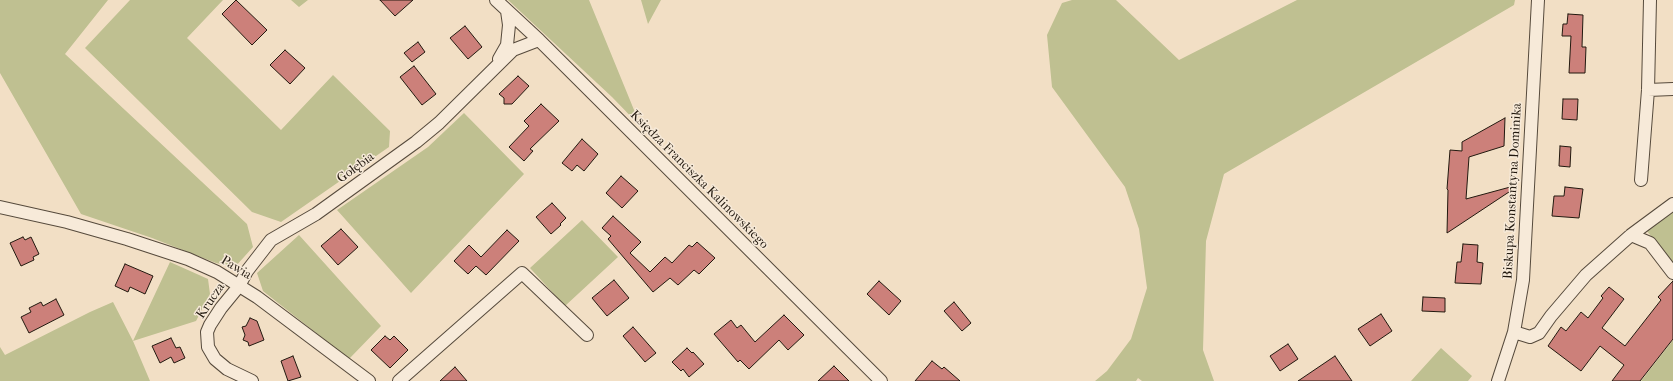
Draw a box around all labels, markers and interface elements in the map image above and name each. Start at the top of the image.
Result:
street label: Biskupa Konstantyna Dominika [1501,103,1525,279]
street label: Księdza Franciszka Kalinowskiego [627,108,771,252]
street label: Gołębia [334,149,378,187]
street label: Pawia [218,253,254,283]
street label: Krucza [193,280,229,322]

